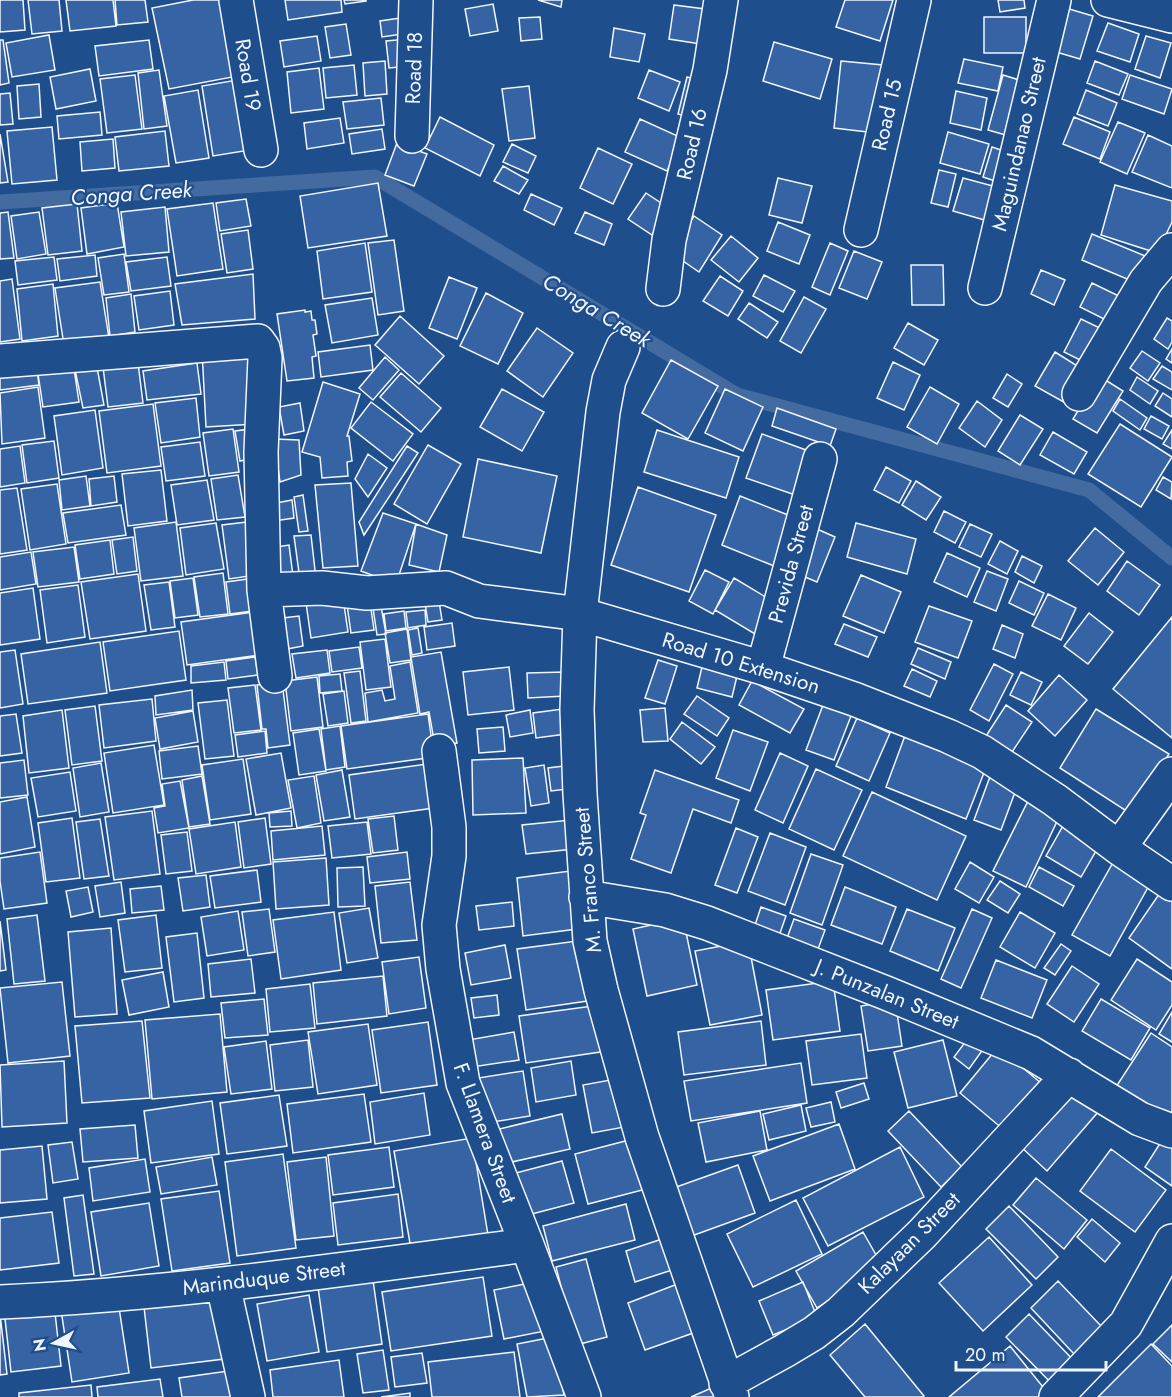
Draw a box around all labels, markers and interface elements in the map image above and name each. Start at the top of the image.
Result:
street label: Road 18 [398,31,430,105]
street label: Road 19 [227,37,269,113]
street label: Maguindanao Street [984,54,1054,234]
street label: Road 15 [864,76,910,154]
street label: Road 16 [669,105,715,183]
water label: Conga Creek [69,173,194,213]
water label: Conga Creek [537,265,659,356]
street label: Previda Street [761,501,821,627]
street label: Road 10 Extension [658,625,824,701]
street label: M. Franco Street [567,806,609,954]
street label: J. Punzalan Street [808,950,964,1037]
street label: F. Llamera Street [446,1059,524,1207]
street label: Kalayaan Street [851,1185,967,1301]
street label: Marinduque Street [181,1253,347,1303]
north arrow [24,1313,84,1373]
scale bar [956,1334,1106,1372]
text: N [27,1337,52,1353]
text: 20 m [965,1342,1005,1368]

